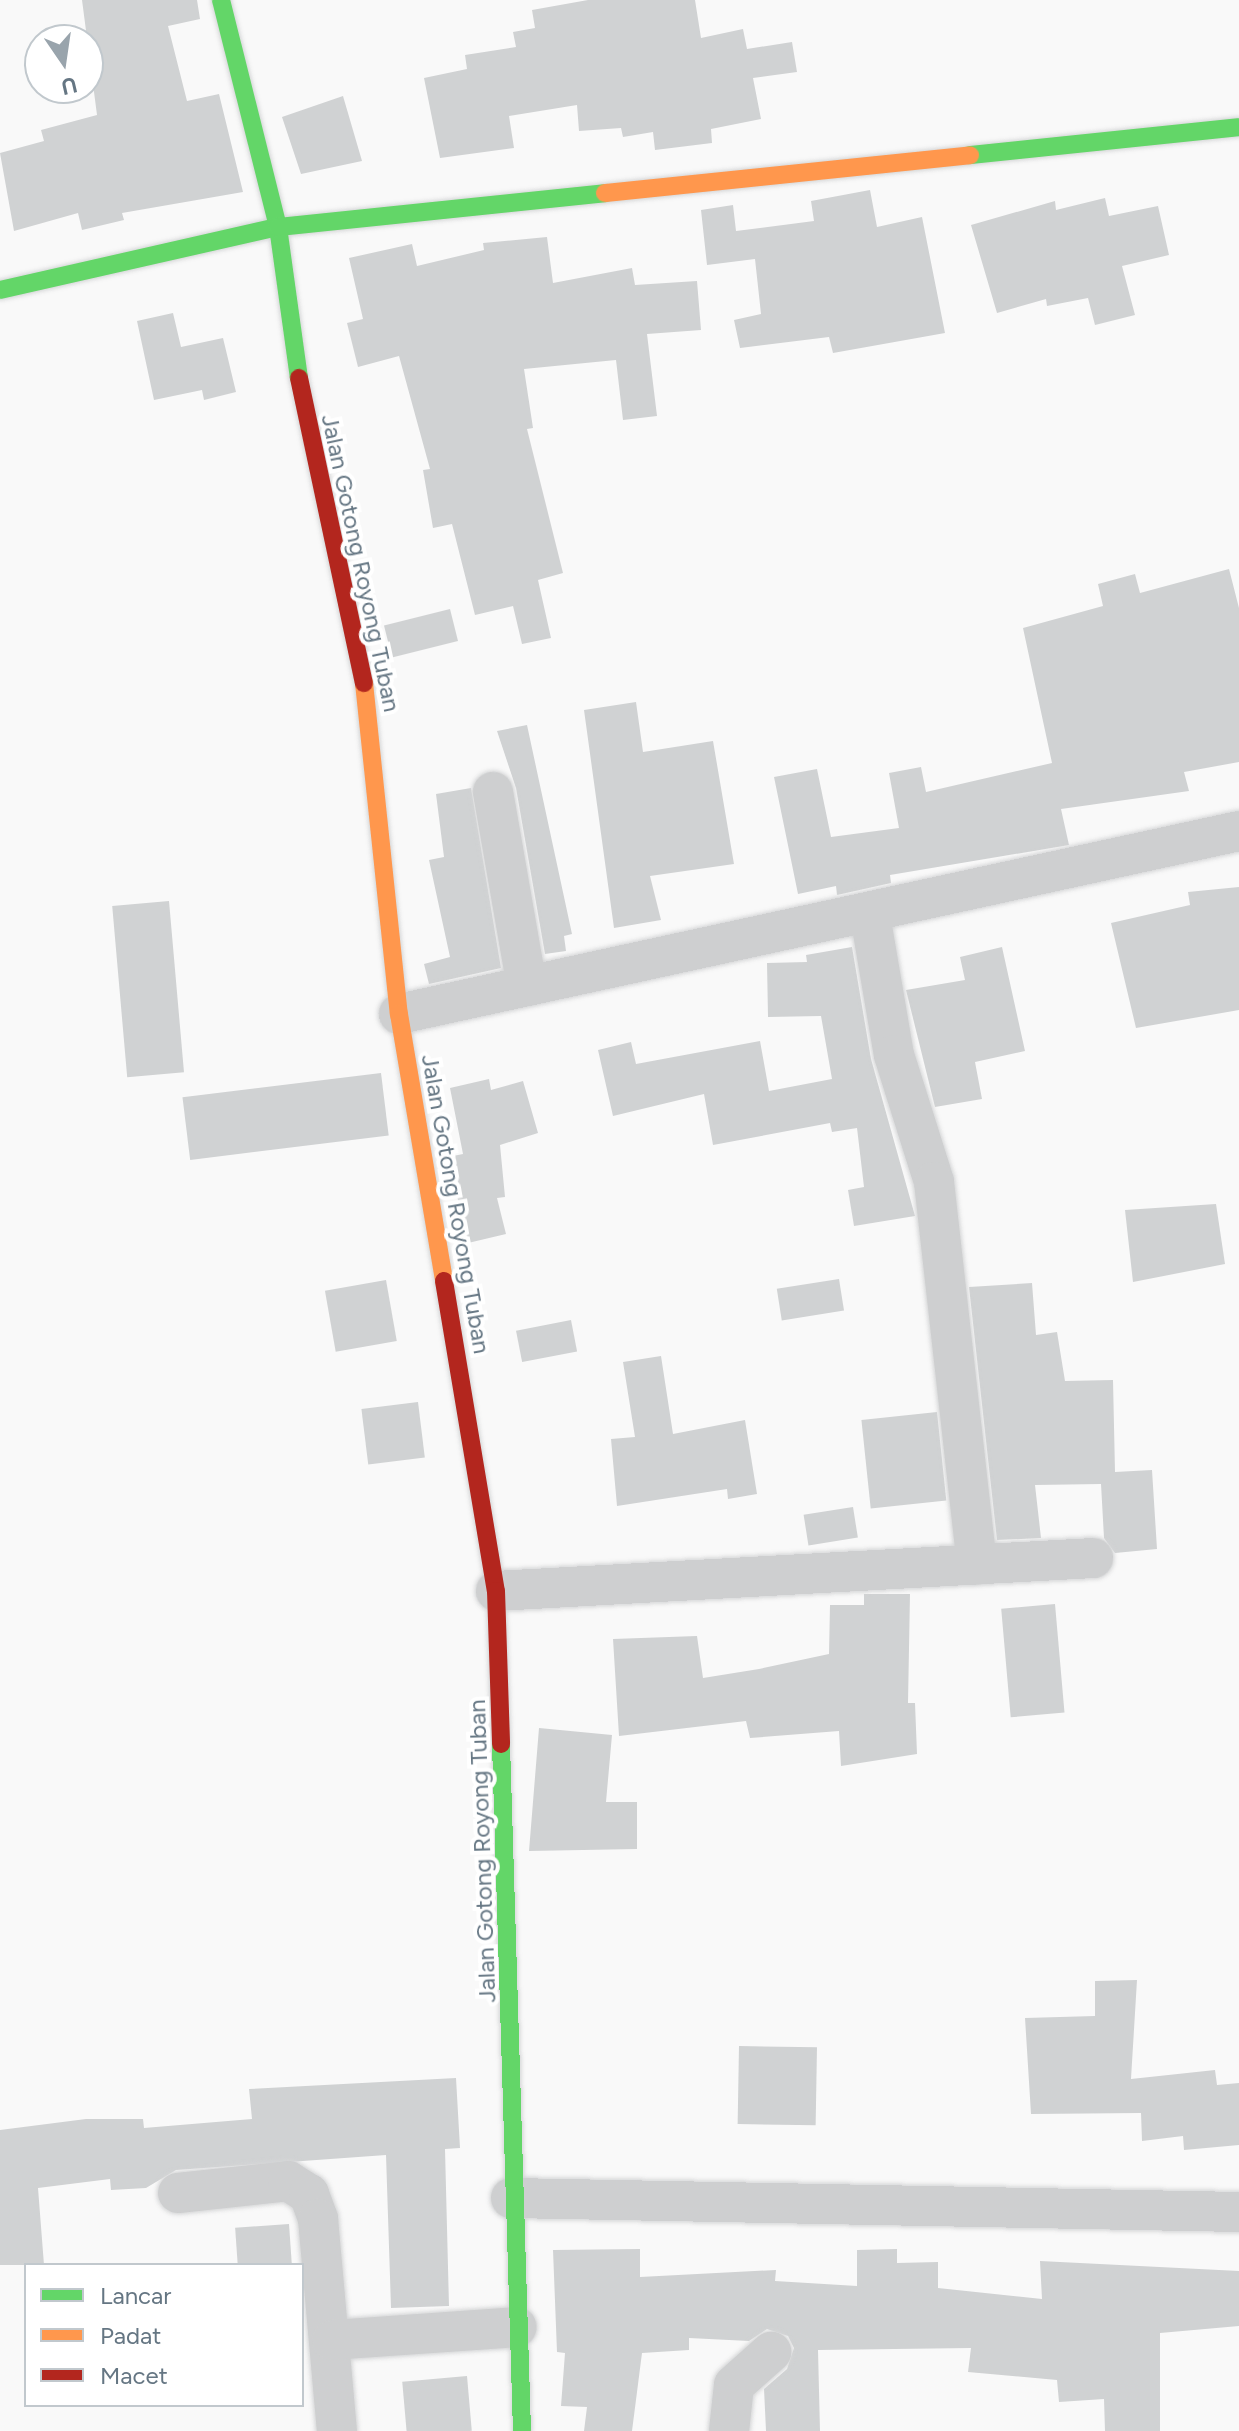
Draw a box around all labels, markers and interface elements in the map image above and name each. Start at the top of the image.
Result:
north arrow [24,24,104,104]
text: U [58,71,80,101]
street label: Jalan Gotong Royong Tuban [315,412,407,714]
street label: Jalan Gotong Royong Tuban [415,1052,497,1356]
street label: Jalan Gotong Royong Tuban [462,1699,502,2003]
legend [24,2263,304,2407]
text: Lancar [100,2281,171,2310]
text: Padat [100,2321,161,2350]
text: Macet [100,2361,168,2390]

